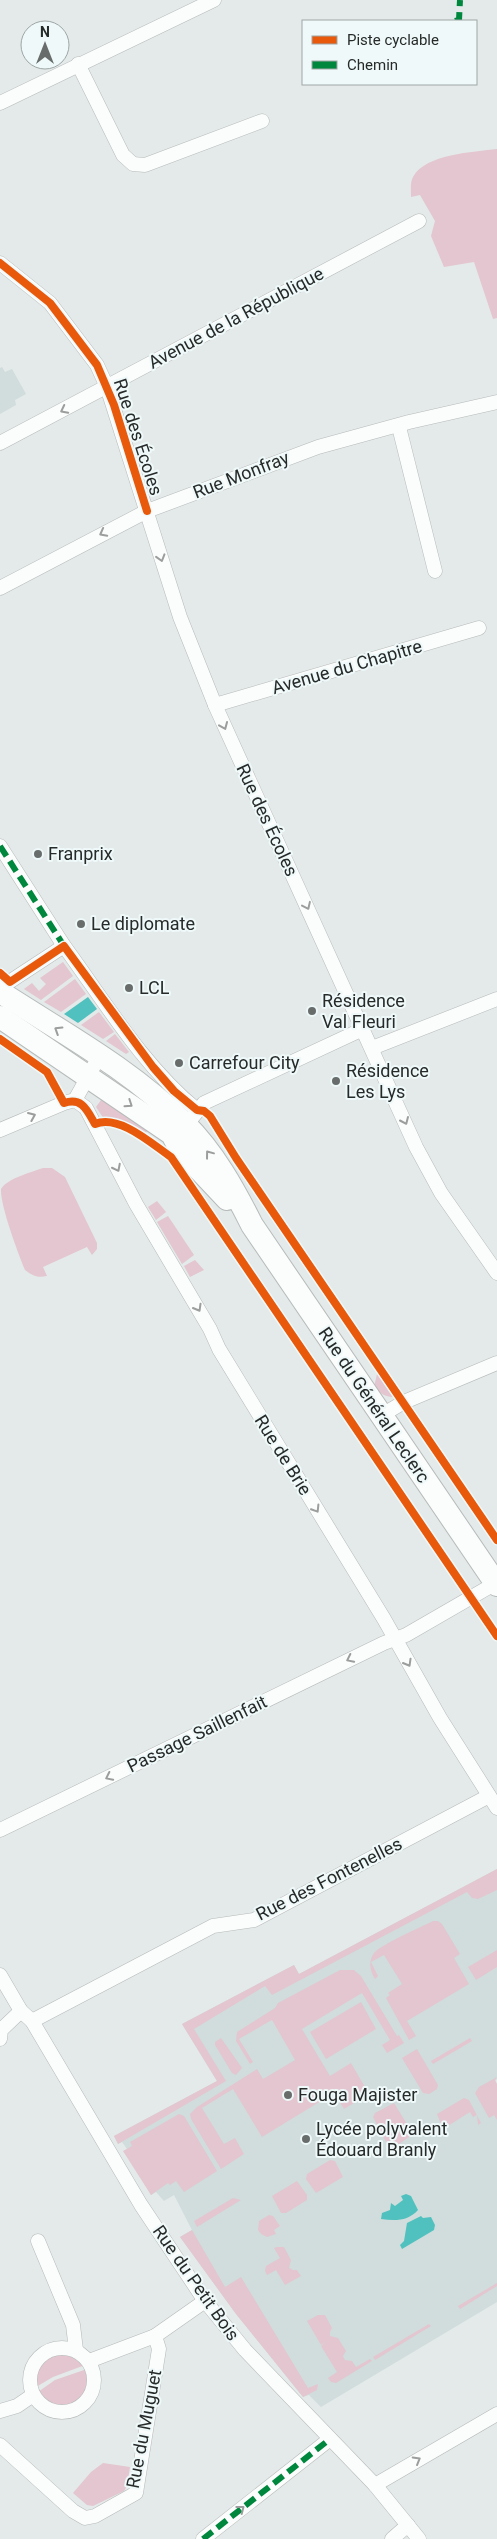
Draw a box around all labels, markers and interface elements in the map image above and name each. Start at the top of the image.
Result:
north arrow [20,20,70,70]
legend [302,20,477,85]
text: N [40,24,50,40]
text: Piste cyclable [347,31,439,49]
text: Chemin [347,56,398,74]
street label: Avenue de la République [145,262,327,373]
street label: Rue des Écoles [110,376,167,498]
one-way arrow [60,404,69,414]
street label: Rue Monfray [190,446,292,502]
one-way arrow [100,527,109,537]
one-way arrow [155,553,165,562]
street label: Avenue du Chapitre [269,635,424,698]
one-way arrow [218,721,229,730]
street label: Rue des Écoles [232,760,303,879]
place label: Franprix [48,843,113,864]
marker: Franprix [32,848,44,860]
one-way arrow [300,901,311,910]
place label: Le diplomate [91,913,195,934]
marker: Le diplomate [75,918,87,930]
place label: LCL [139,977,170,998]
marker: LCL [123,982,135,994]
place label: Résidence Val Fleuri [322,990,405,1032]
marker: Résidence Val Fleuri [306,1005,318,1017]
one-way arrow [55,1027,64,1036]
place label: Carrefour City [189,1052,300,1073]
marker: Carrefour City [173,1057,185,1069]
place label: Résidence Les Lys [346,1060,429,1102]
marker: Résidence Les Lys [330,1075,342,1087]
one-way arrow [123,1098,133,1107]
one-way arrow [27,1112,36,1123]
one-way arrow [398,1116,409,1125]
one-way arrow [206,1151,214,1160]
one-way arrow [111,1163,121,1172]
one-way arrow [192,1303,202,1312]
street label: Rue du Général Leclerc [314,1323,434,1487]
street label: Rue de Brie [251,1411,316,1499]
one-way arrow [310,1503,320,1512]
one-way arrow [346,1653,355,1664]
one-way arrow [402,1658,412,1667]
street label: Passage Saillenfait [123,1691,270,1777]
one-way arrow [106,1770,115,1780]
street label: Rue des Fontenelles [252,1833,405,1924]
place label: Fouga Majister [298,2084,417,2105]
marker: Fouga Majister [282,2089,294,2101]
place label: Lycée polyvalent Édouard Branly [316,2118,447,2160]
marker: Lycée polyvalent Édouard Branly [300,2133,312,2145]
street label: Rue du Petit Bois [149,2221,244,2344]
street label: Rue du Muguet [122,2368,165,2490]
one-way arrow [411,2457,420,2467]
one-way arrow [235,2506,244,2514]

